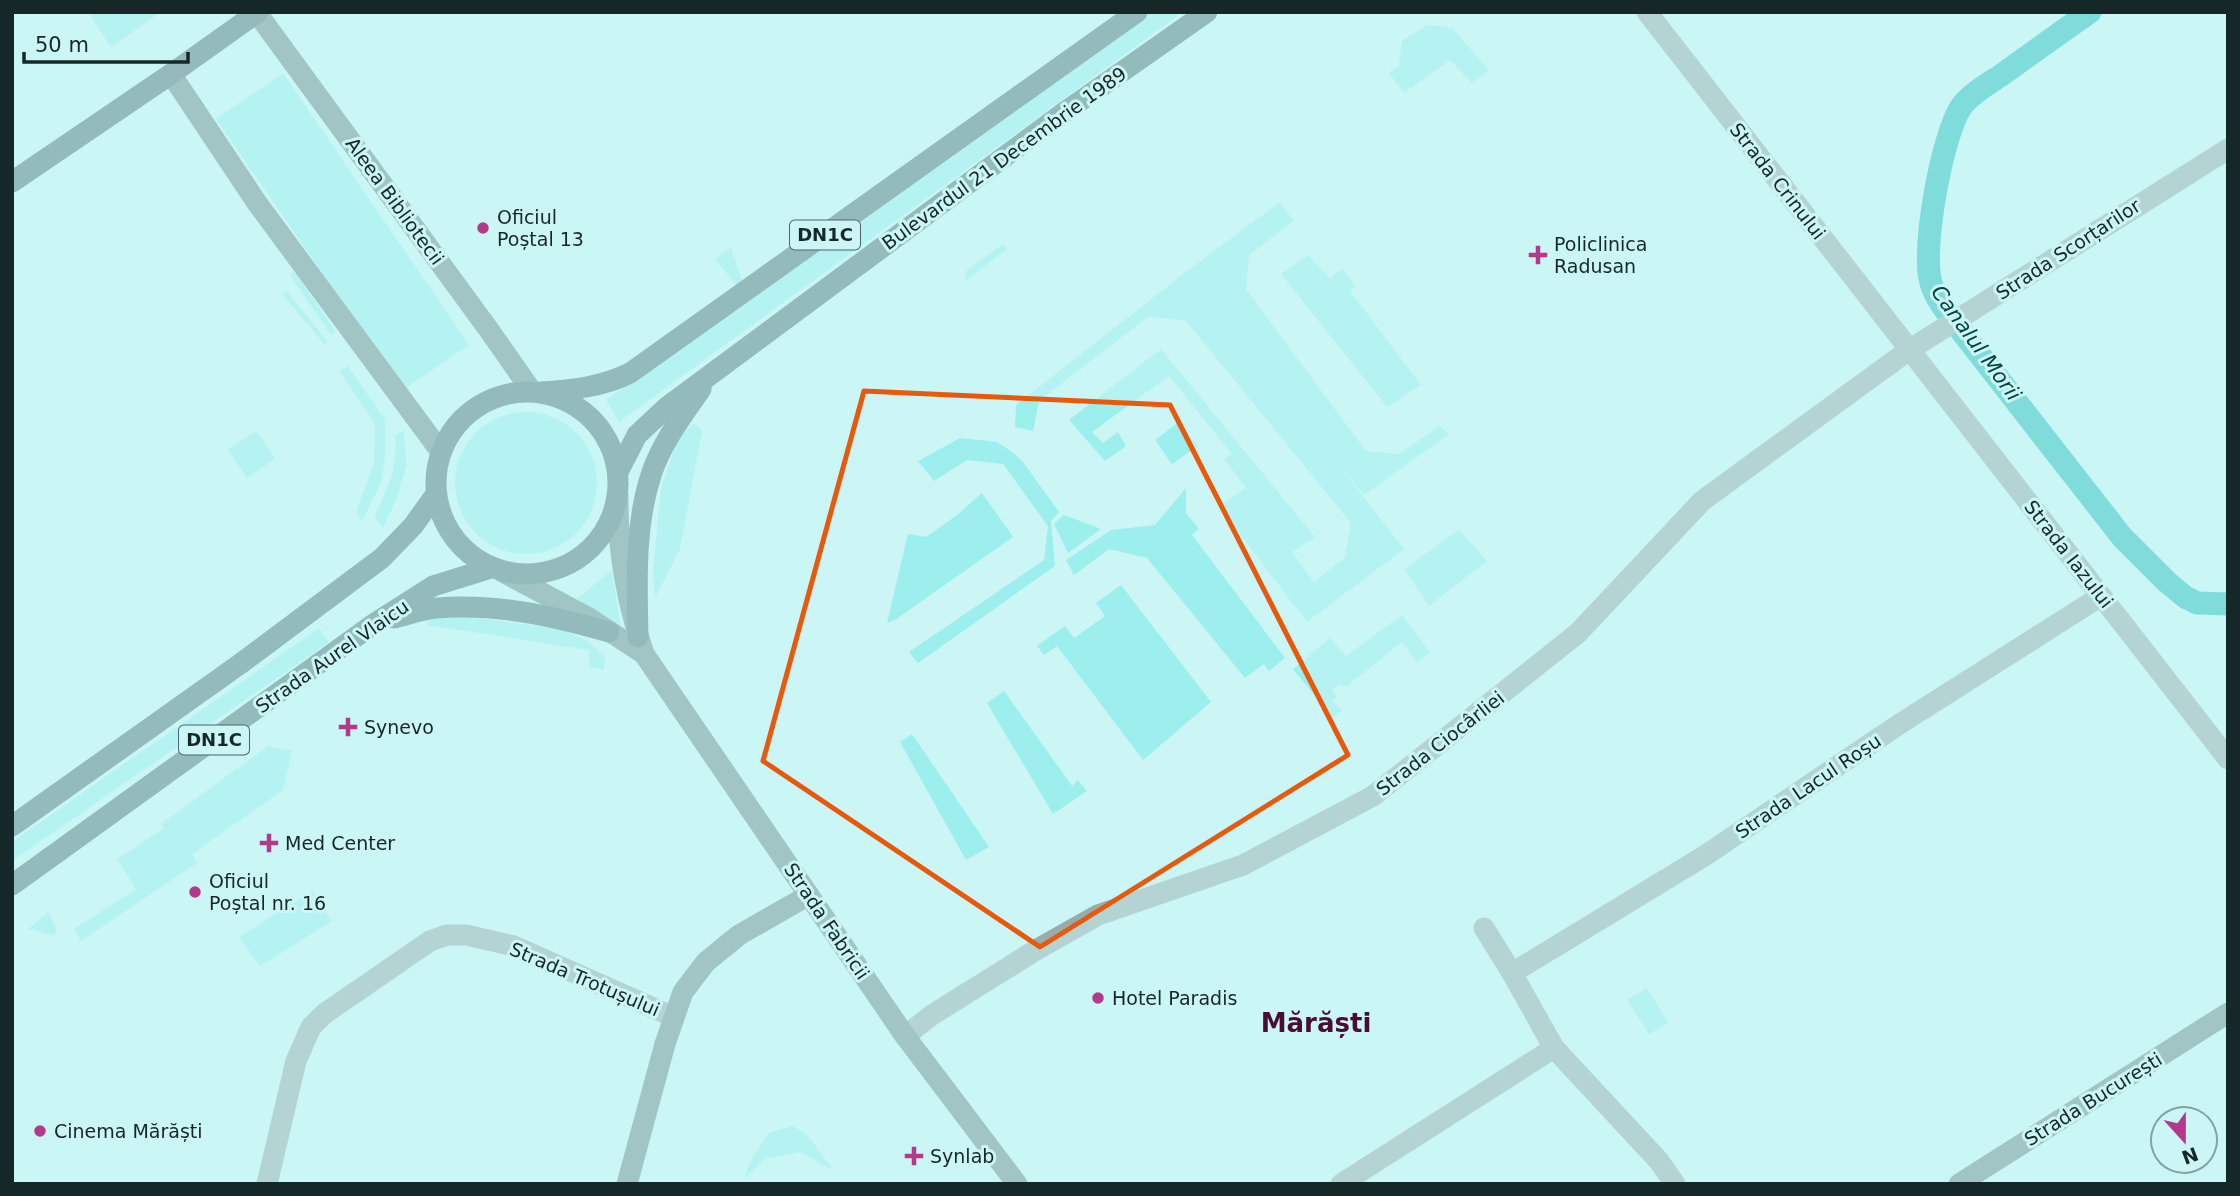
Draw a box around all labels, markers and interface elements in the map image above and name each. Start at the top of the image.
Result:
scale bar [24,21,189,65]
text: 50 m [35,33,89,57]
street label: Bulevardul 21 Decembrie 1989 [878,62,1130,254]
street label: Strada Crinului [1726,118,1830,244]
street label: Aleea Bibliotecii [341,133,449,269]
street label: Strada Scorțarilor [1992,194,2145,305]
place label: Oficiul Poștal 13 [497,206,584,251]
marker: Oficiul Poștal 13 [475,220,491,236]
road number: DN1C [790,220,860,249]
place label: Policlinica Radusan [1554,233,1647,277]
marker: Policlinica Radusan [1528,245,1548,265]
water label: Canalul Morii [1926,281,2026,405]
street label: Strada Iazului [2020,496,2118,612]
street label: Strada Aurel Vlaicu [251,595,413,717]
street label: Strada Ciocârliei [1372,686,1508,800]
place label: Synevo [364,716,434,738]
marker: Synevo [338,717,358,737]
road number: DN1C [179,726,249,754]
street label: Strada Lacul Roșu [1731,729,1885,844]
place label: Med Center [285,832,395,854]
marker: Med Center [259,833,279,853]
street label: Strada Fabricii [780,859,874,983]
place label: Oficiul Poștal nr. 16 [209,870,326,915]
marker: Oficiul Poștal nr. 16 [187,884,203,900]
street label: Strada Trotușului [506,938,663,1021]
place label: Hotel Paradis [1112,987,1237,1009]
marker: Hotel Paradis [1090,990,1106,1006]
district label: Mărăști [1261,1008,1371,1038]
street label: Strada București [2020,1048,2166,1151]
north arrow [2149,1105,2219,1175]
place label: Cinema Mărăști [54,1120,203,1143]
marker: Cinema Mărăști [32,1123,48,1139]
text: N [2179,1143,2201,1169]
place label: Synlab [930,1145,994,1167]
marker: Synlab [904,1146,924,1166]

